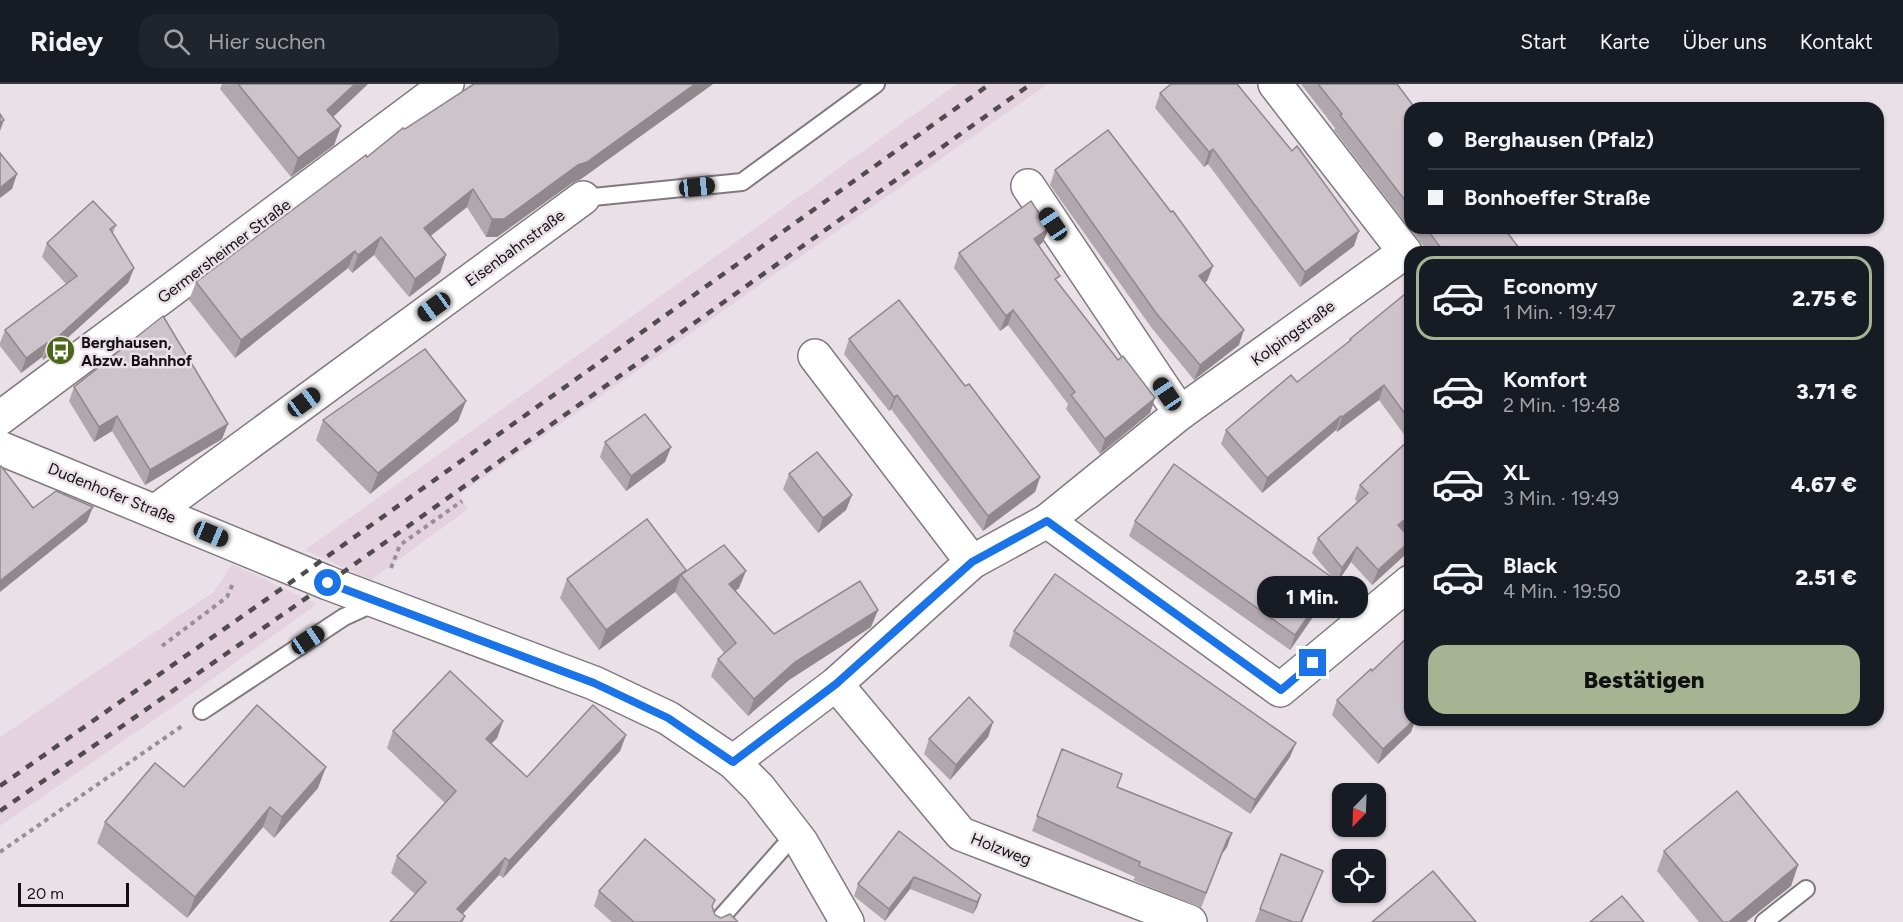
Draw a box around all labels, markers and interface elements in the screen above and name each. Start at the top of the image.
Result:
search box [139,14,559,68]
text: Ridey [30,24,103,58]
icon: search [160,25,193,58]
text: Hier suchen [208,28,326,55]
text: Start [1520,29,1567,54]
text: Karte [1600,29,1650,54]
text: Über uns [1683,29,1767,54]
text: Kontakt [1800,29,1873,54]
text: Berghausen (Pfalz) [1464,126,1654,153]
car [678,176,716,198]
text: Bonhoeffer Straße [1464,184,1650,211]
street label: Germersheimer Straße [154,195,295,307]
car [1035,204,1071,244]
street label: Eisenbahnstraße [461,205,569,291]
icon: car [1431,271,1485,325]
text: Economy [1503,273,1598,300]
text: 2.75 € [1792,285,1857,312]
car [414,289,454,325]
street label: Kolpingstraße [1247,296,1339,370]
text: 1 Min. · 19:47 [1503,300,1616,324]
place label: Berghausen, Abzw. Bahnhof [81,333,193,370]
bus stop icon: Berghausen, Abzw. Bahnhof [44,335,76,367]
icon: car [1431,364,1485,418]
text: Komfort [1503,366,1587,393]
car [1149,374,1185,414]
text: 3.71 € [1796,378,1857,405]
car [284,384,324,420]
text: 2 Min. · 19:48 [1503,393,1620,417]
icon: car [1431,457,1485,511]
street label: Dudenhofer Straße [45,459,179,527]
text: XL [1503,459,1530,486]
text: 4.67 € [1791,471,1857,498]
text: 3 Min. · 19:49 [1503,486,1619,510]
car [191,519,231,549]
icon: car [1431,550,1485,604]
text: Black [1503,552,1557,579]
text: 2.51 € [1795,564,1857,591]
route start [314,569,341,596]
callout: 1 Min. [1258,576,1368,618]
text: 4 Min. · 19:50 [1503,579,1621,603]
text: 1 Min. [1286,585,1339,609]
car [288,622,328,658]
button: Bestätigen [1428,645,1860,714]
route end [1299,649,1326,676]
north arrow [1332,783,1386,837]
map controls [1332,783,1386,903]
street label: Holzweg [968,829,1034,869]
button: locate [1332,849,1386,903]
scale bar [18,880,129,908]
text: 20 m [27,884,64,903]

